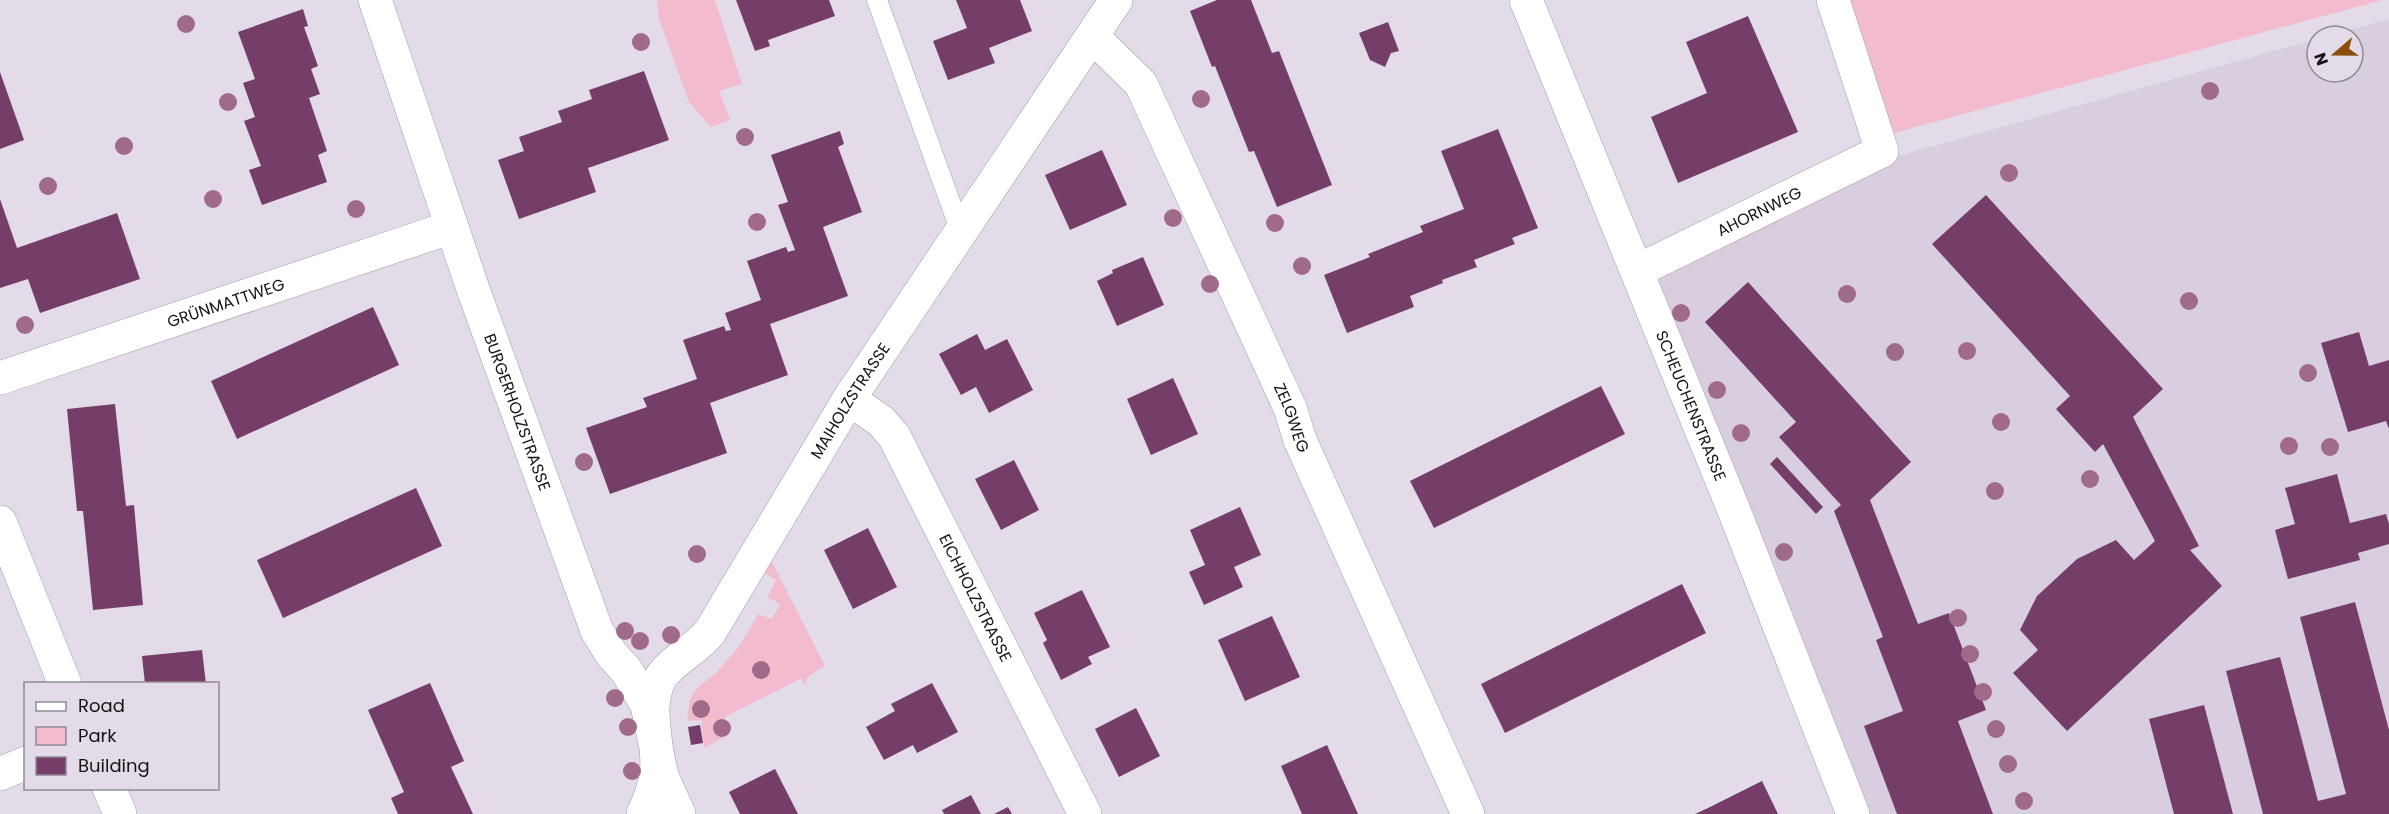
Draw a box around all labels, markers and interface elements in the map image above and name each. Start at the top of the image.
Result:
north arrow [2305,24,2365,84]
text: N [2309,49,2334,69]
street label: AHORNWEG [1713,181,1805,242]
street label: GRÜNMATTWEG [164,272,287,333]
street label: SCHEUCHENSTRASSE [1650,327,1732,484]
street label: BURGERHOLZSTRASSE [479,330,557,494]
street label: MAIHOLZSTRASSE [805,338,895,463]
street label: ZELGWEG [1268,379,1316,456]
street label: EICHHOLZSTRASSE [934,530,1018,666]
legend [24,682,219,790]
text: Road [78,693,125,718]
text: Park [78,723,117,748]
text: Building [78,753,150,778]

